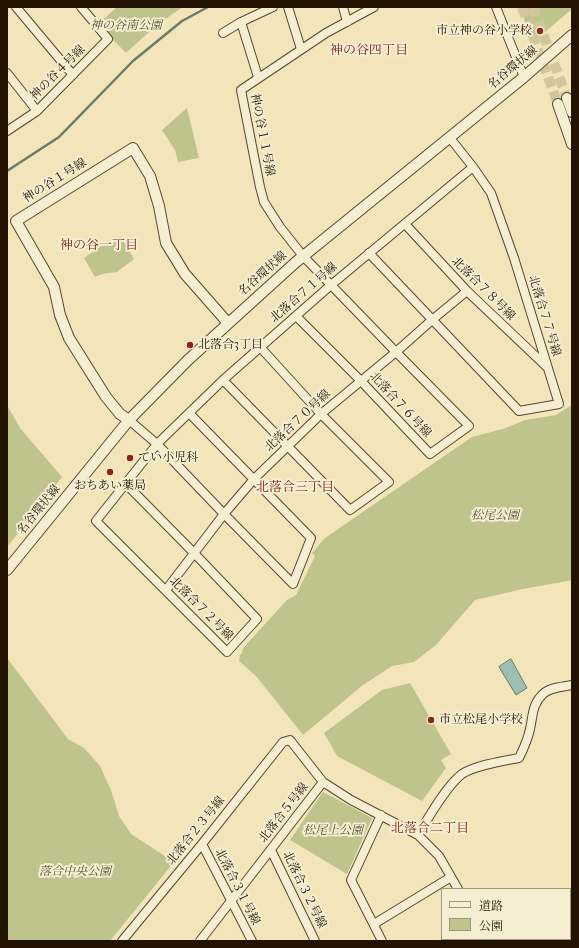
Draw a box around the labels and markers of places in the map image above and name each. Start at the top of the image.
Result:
place label: 市立神の谷小学校 [436,24,532,38]
marker: 市立神の谷小学校 [535,26,545,36]
place label: 北落合3丁目 [198,338,263,352]
marker: 北落合3丁目 [185,340,195,350]
place label: てい小児科 [138,451,198,465]
marker: てい小児科 [125,453,135,463]
marker: おちあい薬局 [105,467,115,477]
place label: おちあい薬局 [74,479,146,493]
place label: 市立松尾小学校 [439,713,523,727]
marker: 市立松尾小学校 [426,715,436,725]

